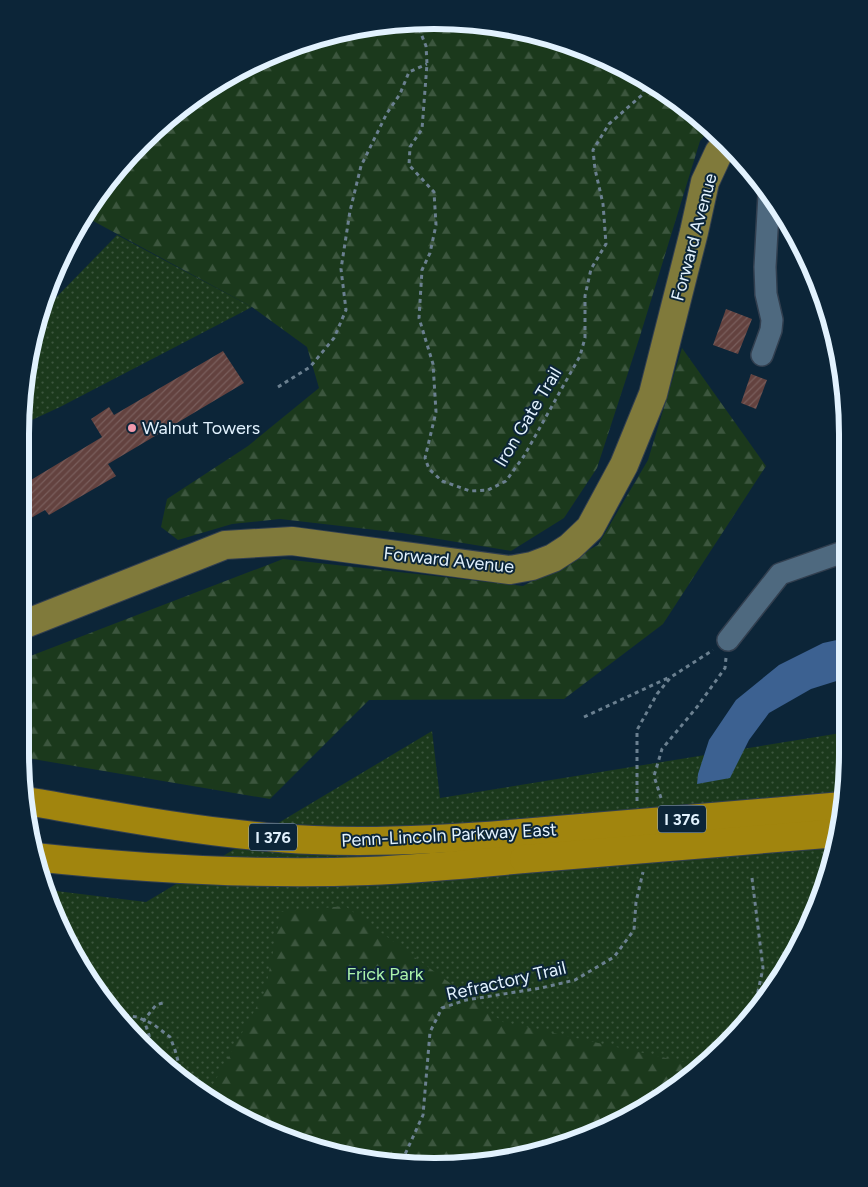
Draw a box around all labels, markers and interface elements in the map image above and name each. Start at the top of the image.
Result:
street label: Forward Avenue [666,171,722,303]
street label: Iron Gate Trail [490,363,566,471]
place label: Walnut Towers [142,417,260,439]
marker: Walnut Towers [126,422,138,434]
street label: Forward Avenue [383,542,516,578]
road number: I 376 [658,806,706,832]
street label: Penn-Lincoln Parkway East [341,818,558,852]
road number: I 376 [249,824,297,850]
street label: Refractory Trail [444,957,568,1005]
park label: Frick Park [346,963,424,985]

